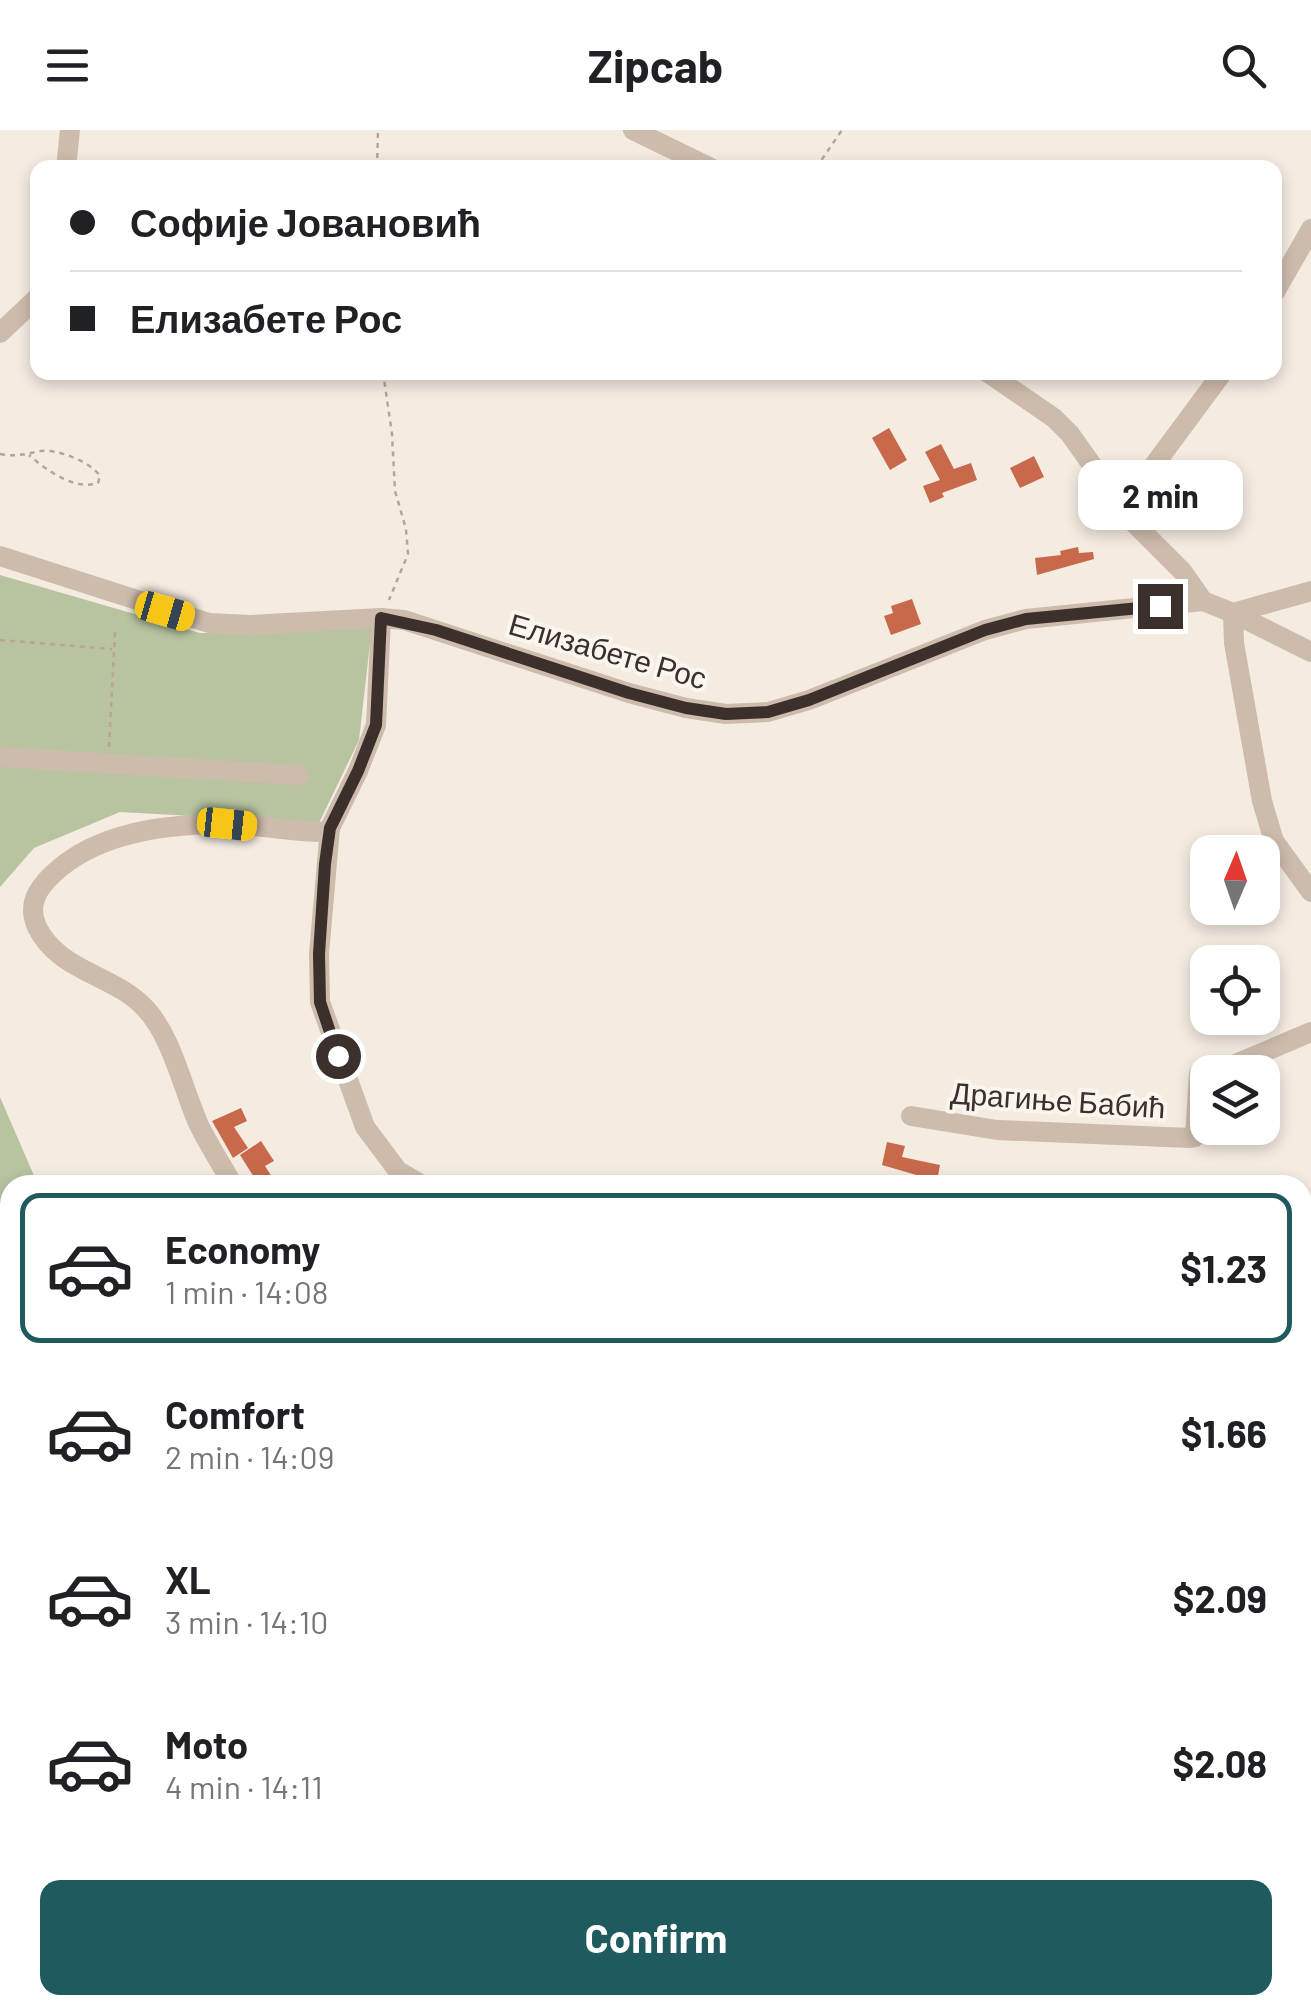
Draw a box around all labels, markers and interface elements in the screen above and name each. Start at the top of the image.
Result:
icon: menu [40,38,95,93]
text: Zipcab [588,38,723,92]
icon: search [1216,38,1271,93]
text: Софије Јовановић [130,199,481,245]
text: Елизабете Рос [130,295,402,341]
callout: 2 min [1078,461,1242,531]
text: 2 min [1122,476,1199,514]
route end [1138,584,1183,629]
car [132,588,198,634]
street label: Елизабете Рос [505,605,711,695]
car [196,806,258,842]
north arrow [1190,835,1280,925]
map controls [1190,835,1280,1145]
button: locate [1190,945,1280,1035]
route start [316,1034,361,1079]
button: layers [1190,1055,1280,1145]
street label: Драгиње Бабић [949,1074,1167,1124]
icon: car [45,1223,135,1313]
text: Economy [165,1226,320,1272]
text: $1.23 [1180,1245,1267,1291]
text: 1 min · 14:08 [165,1272,328,1310]
icon: car [45,1388,135,1478]
text: Comfort [165,1391,305,1437]
text: $1.66 [1181,1410,1267,1456]
text: 2 min · 14:09 [165,1437,334,1475]
icon: car [45,1553,135,1643]
text: XL [165,1556,211,1602]
text: $2.09 [1173,1575,1267,1621]
text: 3 min · 14:10 [165,1602,328,1640]
icon: car [45,1718,135,1808]
text: Moto [165,1721,248,1767]
text: $2.08 [1172,1740,1267,1786]
text: 4 min · 14:11 [165,1767,323,1805]
button: Confirm [40,1880,1272,1995]

